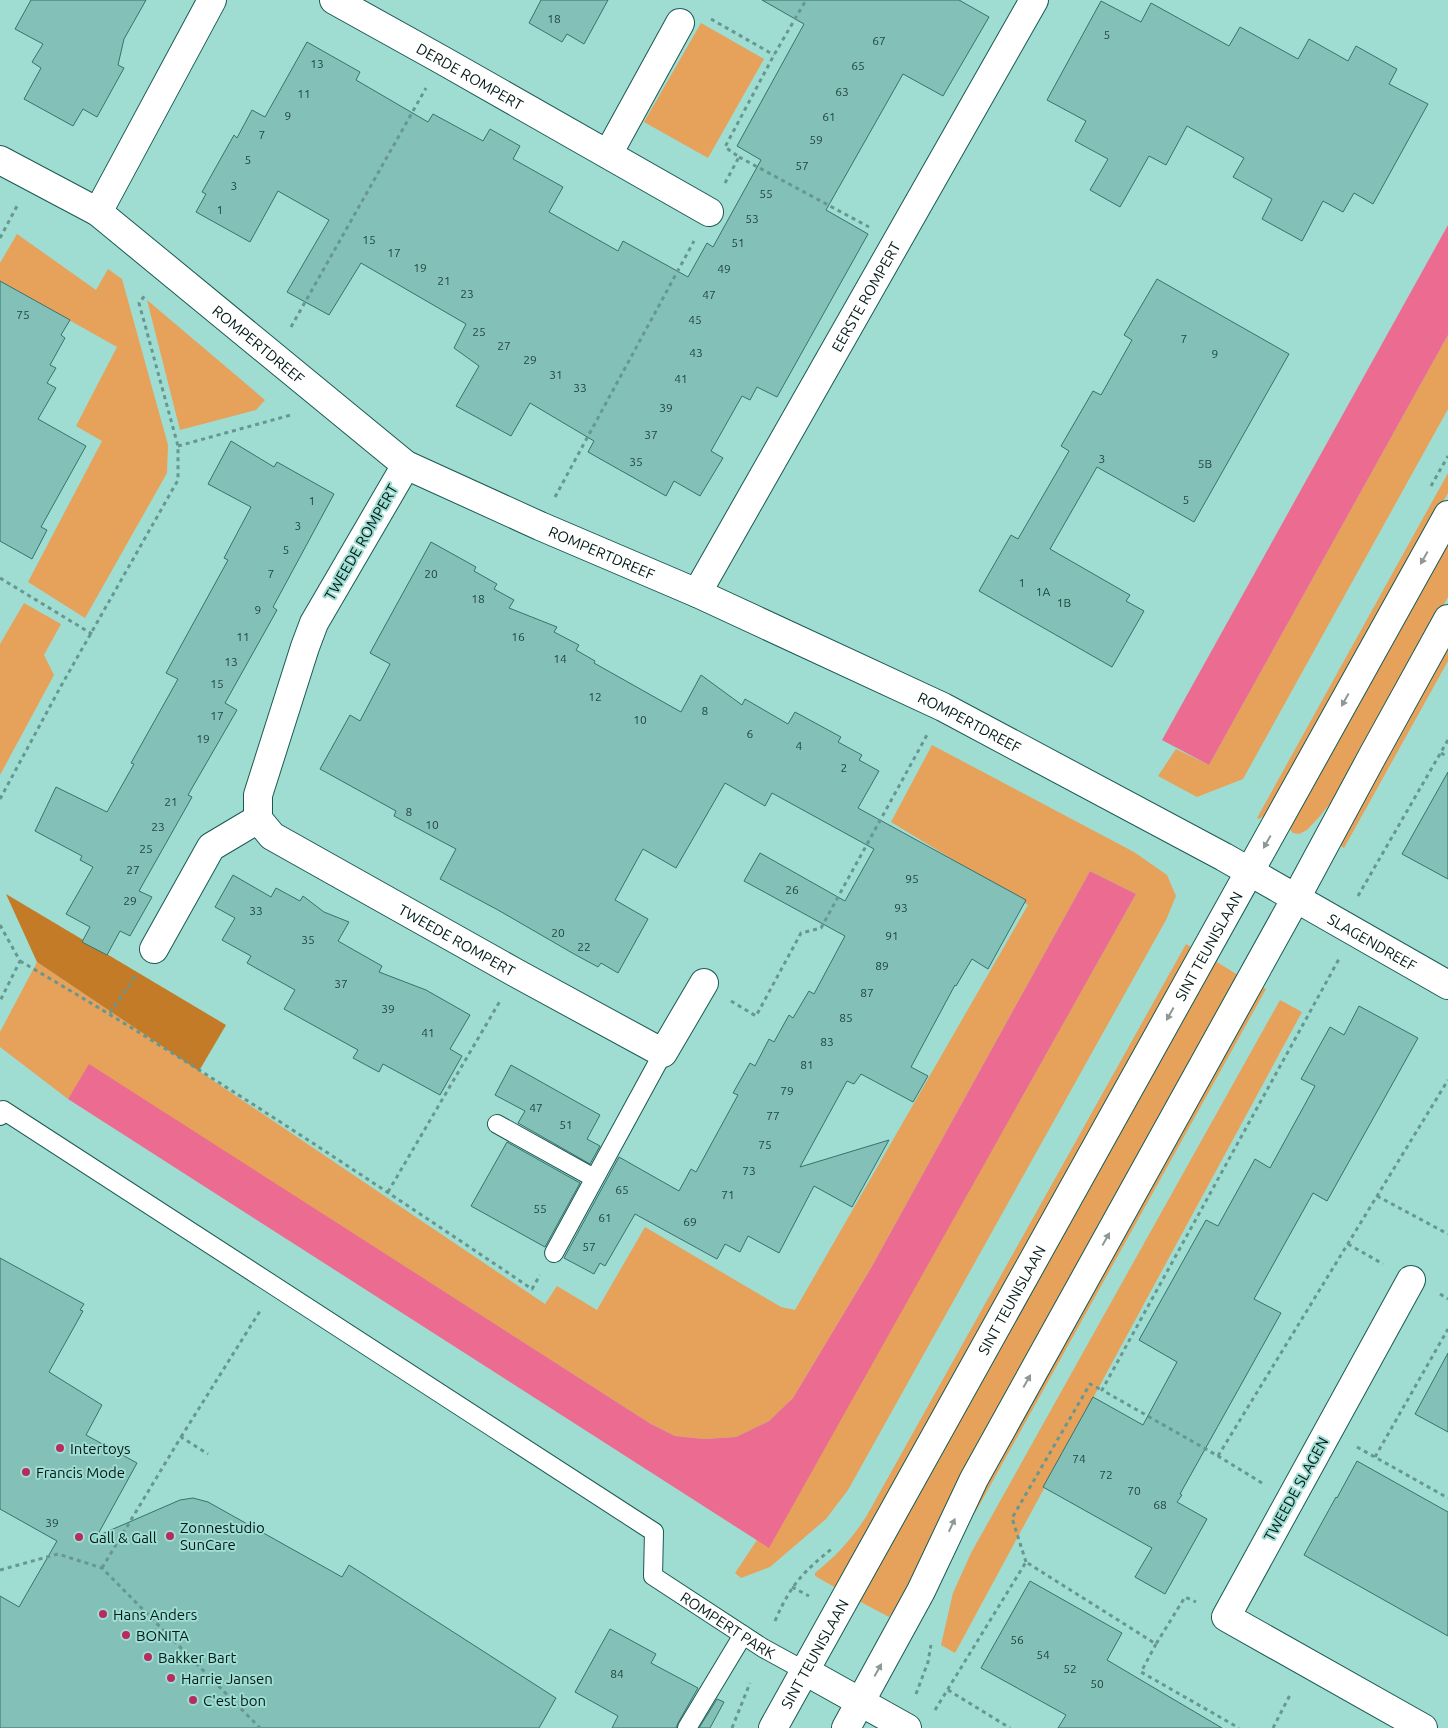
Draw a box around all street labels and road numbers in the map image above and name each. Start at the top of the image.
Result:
street label: DERDE ROMPERT [414,39,527,113]
street label: EERSTE ROMPERT [828,238,904,354]
street label: ROMPERTDREEF [209,301,308,387]
street label: TWEEDE ROMPERT [321,481,401,603]
street label: ROMPERTDREEF [546,522,658,583]
street label: ROMPERTDREEF [915,688,1024,756]
street label: SINT TEUNISLAAN [1171,888,1245,1004]
street label: TWEEDE ROMPERT [396,900,519,980]
street label: SLAGENDREEF [1325,910,1420,974]
street label: SINT TEUNISLAAN [974,1242,1048,1357]
street label: TWEEDE SLAGEN [1260,1434,1332,1544]
street label: ROMPERT PARK [678,1588,778,1662]
street label: SINT TEUNISLAAN [777,1596,851,1711]

